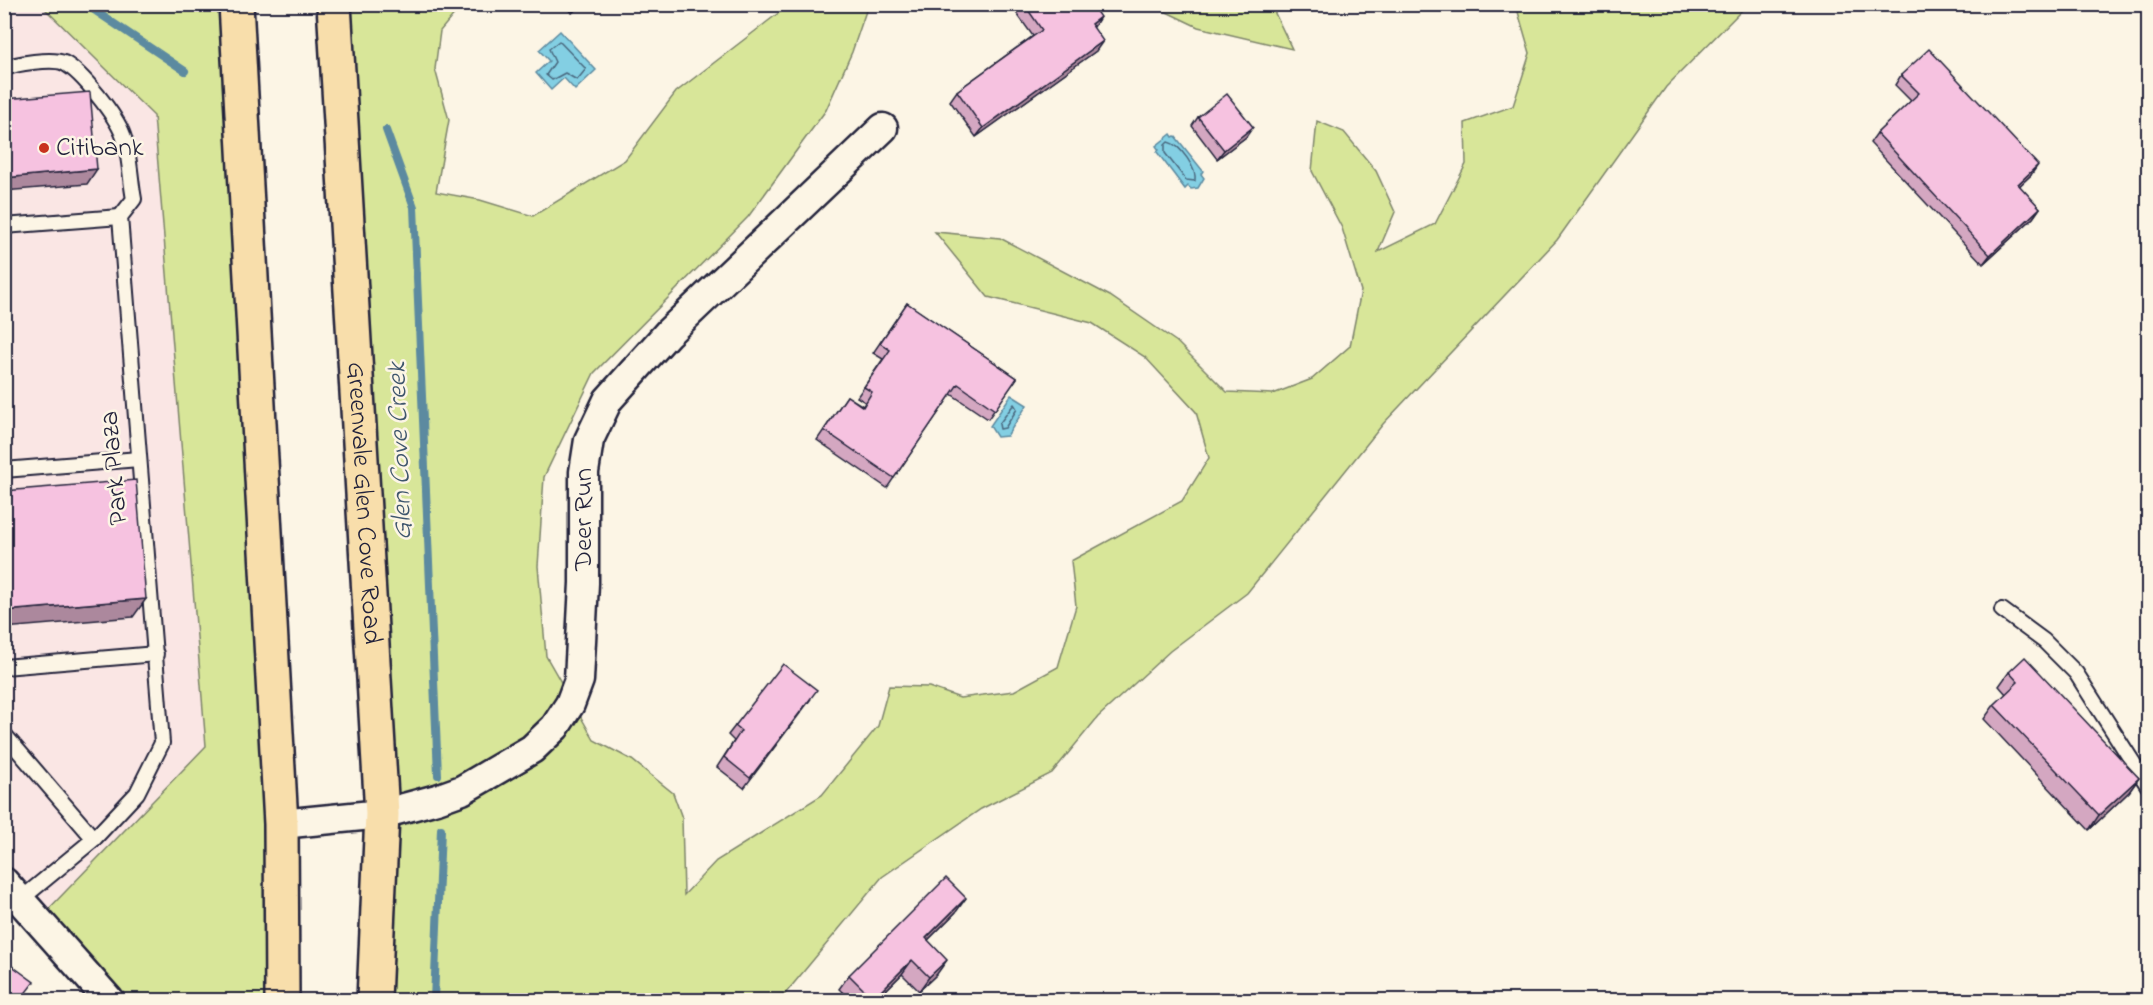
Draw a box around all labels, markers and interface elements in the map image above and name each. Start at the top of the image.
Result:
place label: Citibank [56,129,144,168]
marker: Citibank [37,141,51,155]
water label: Glen Cove Creek [377,360,425,541]
street label: Greenvale Glen Cove Road [336,361,391,645]
street label: Park Plaza [91,409,139,527]
street label: Deer Run [565,468,604,572]

